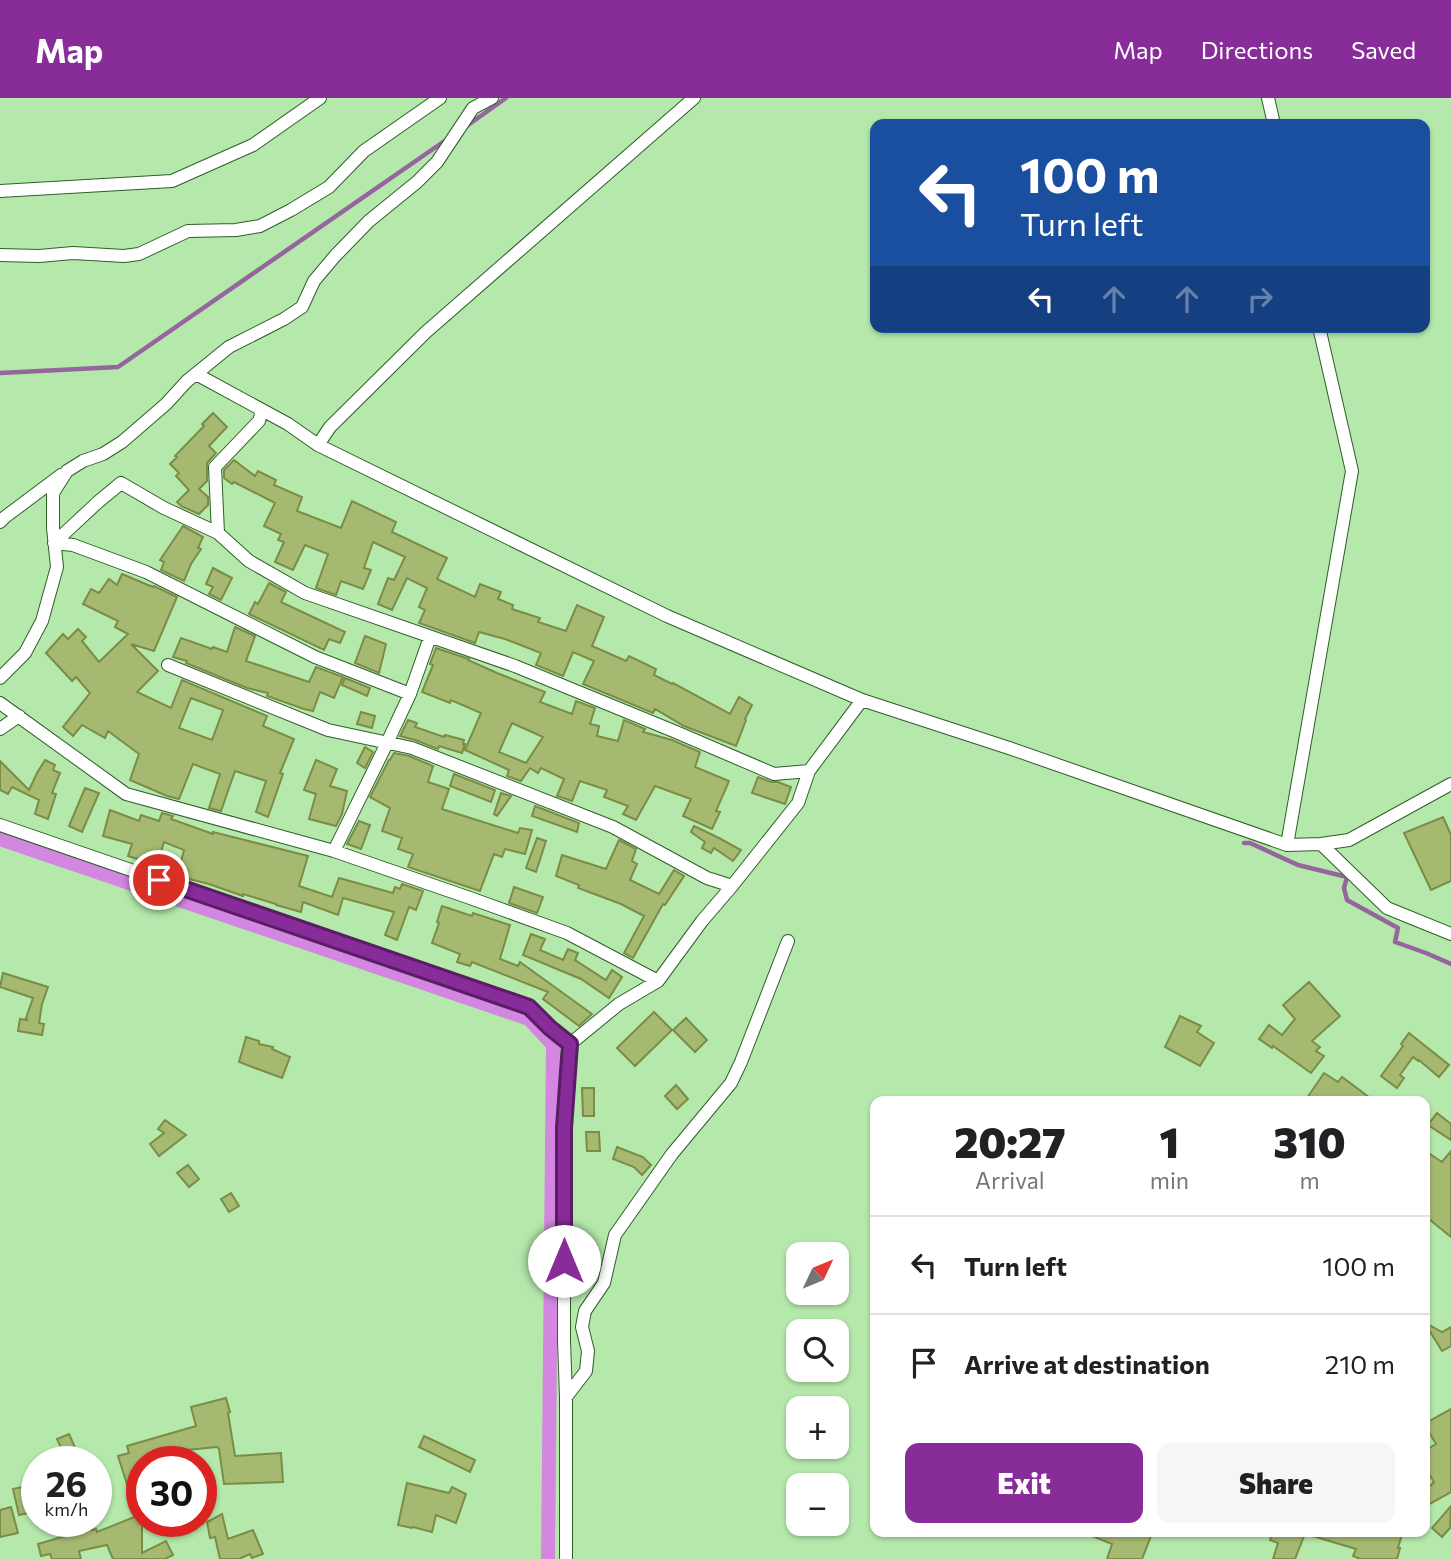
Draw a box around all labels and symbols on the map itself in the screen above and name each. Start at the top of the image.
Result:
pin [129,850,189,910]
position arrow [527,1224,601,1298]
north arrow [786,1242,849,1306]
speed limit sign: 30 [126,1446,217,1537]

